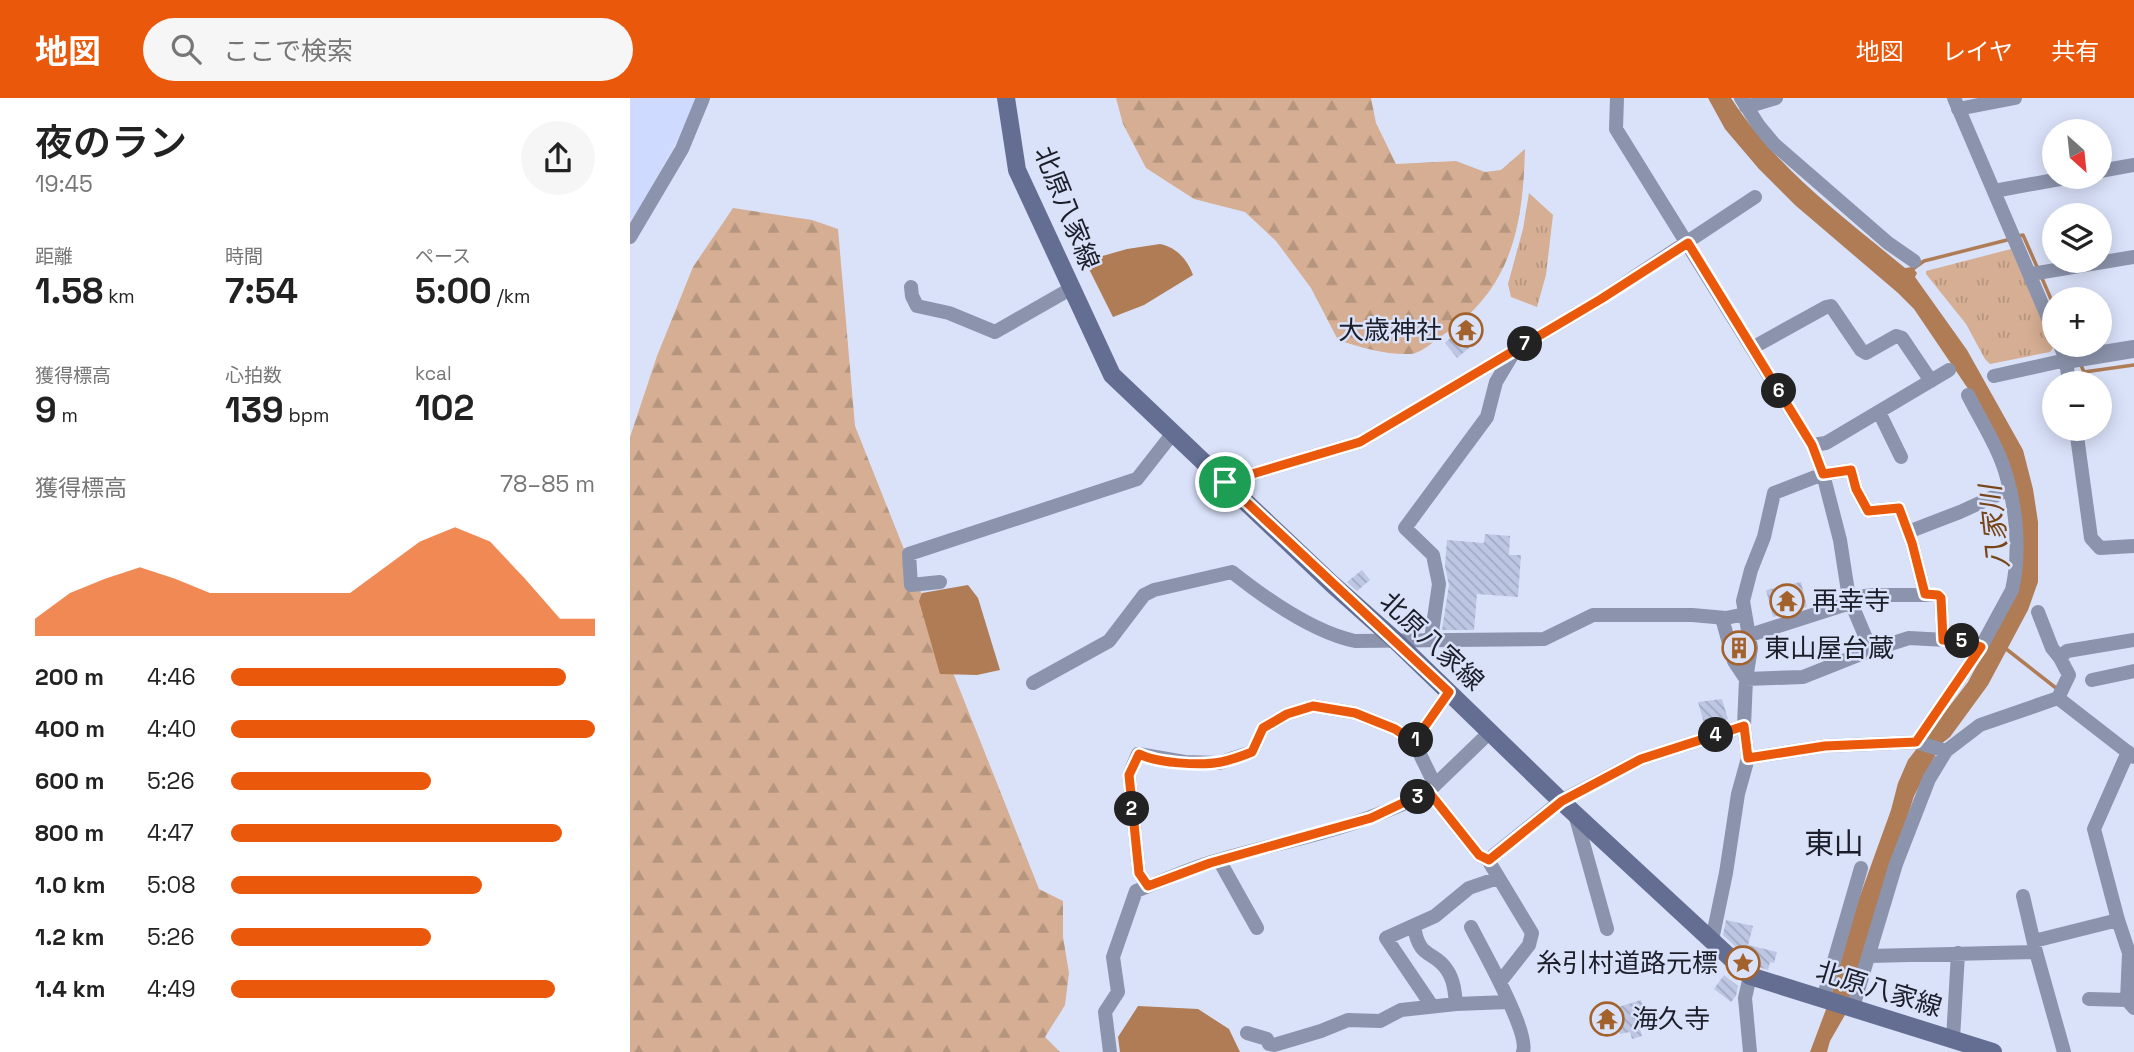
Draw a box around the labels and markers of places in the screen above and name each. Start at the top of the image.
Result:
temple icon: 大歳神社 [1447,311,1485,349]
place label: 大歳神社 [1338,313,1442,347]
pin: 7 [1508,327,1542,362]
pin: 6 [1762,374,1796,408]
pin [1195,452,1255,512]
temple icon: 再幸寺 [1768,582,1806,620]
place label: 再幸寺 [1812,584,1890,618]
pin: 5 [1944,624,1980,658]
building icon: 東山屋台蔵 [1720,629,1758,667]
place label: 東山屋台蔵 [1764,631,1894,665]
pin: 4 [1698,718,1734,752]
pin: 1 [1398,722,1434,758]
pin: 3 [1400,780,1436,814]
pin: 2 [1114,792,1150,826]
place icon: 糸引村道路元標 [1724,944,1762,982]
place label: 糸引村道路元標 [1536,946,1718,980]
temple icon: 海久寺 [1588,1000,1626,1038]
place label: 海久寺 [1632,1002,1710,1036]

